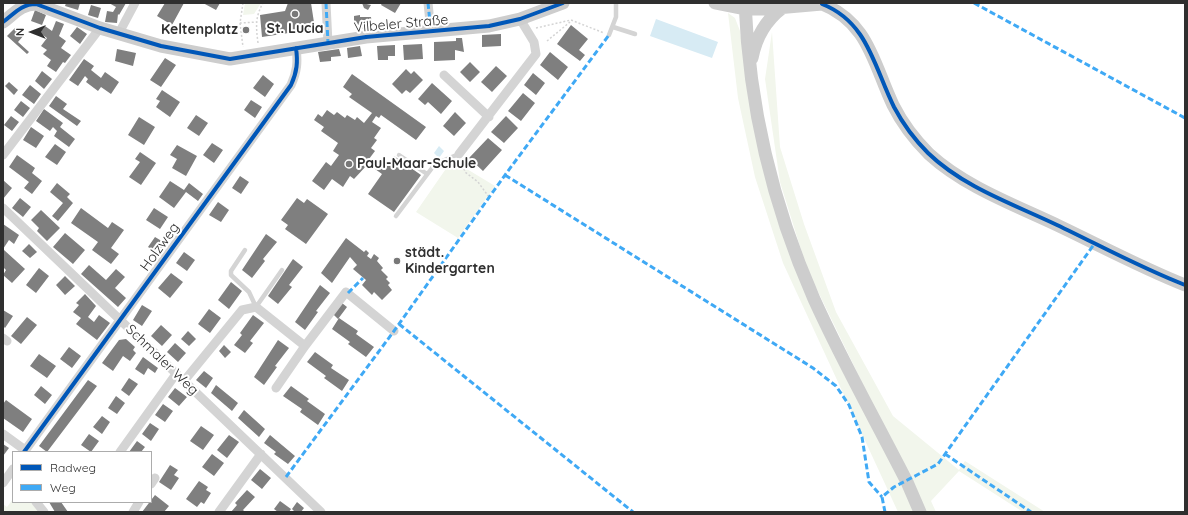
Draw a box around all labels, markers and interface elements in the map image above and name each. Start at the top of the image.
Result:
marker: St. Lucia [290,9,300,19]
street label: Vilbeler Straße [353,11,449,37]
north arrow [12,12,52,52]
place label: St. Lucia [267,21,323,37]
place label: Keltenplatz [161,22,238,38]
marker: Keltenplatz [241,25,251,35]
text: N [13,28,27,36]
place label: Paul-Maar-Schule [357,156,476,172]
marker: Paul-Maar-Schule [344,159,354,169]
street label: Holzweg [137,220,183,274]
place label: städt. Kindergarten [405,245,495,278]
marker: städt. Kindergarten [392,256,402,266]
street label: Schmaler Weg [122,321,202,399]
legend [12,451,152,503]
text: Radweg [50,460,96,475]
text: Weg [50,480,76,495]

